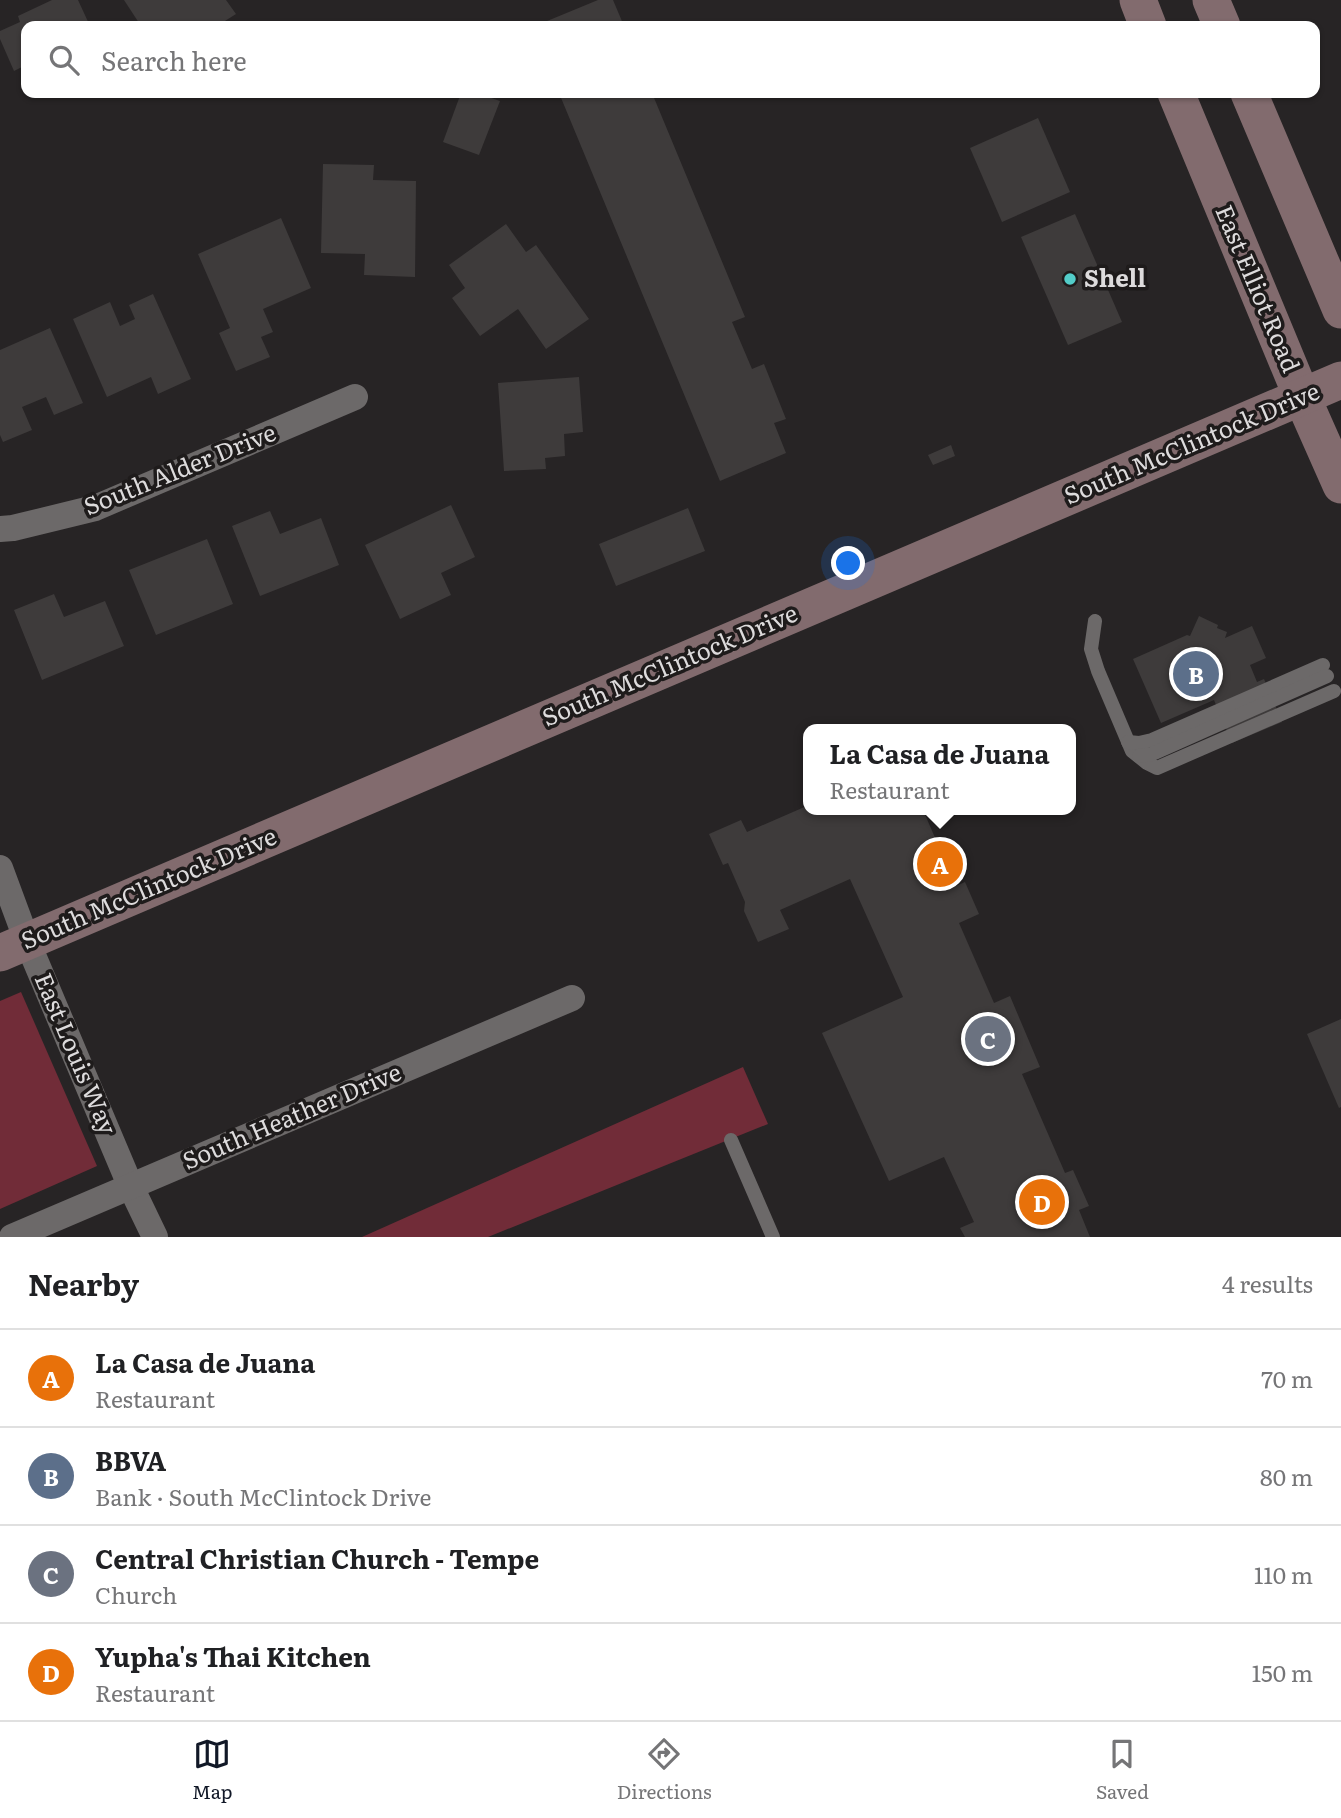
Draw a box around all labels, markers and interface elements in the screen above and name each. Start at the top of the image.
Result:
search box [21,21,1320,98]
text: Search here [101,40,247,79]
icon: search [45,41,83,79]
street label: East Elliot Road [1208,199,1310,377]
place label: Shell [1084,259,1146,294]
marker: Shell [1062,271,1078,287]
street label: South McClintock Drive [1058,372,1324,511]
street label: South Alder Drive [78,413,280,522]
your location [831,546,865,580]
street label: South McClintock Drive [536,594,802,733]
pin: B [1173,648,1219,700]
popup [803,724,1076,815]
text: La Casa de Juana [829,733,1050,772]
text: Restaurant [829,772,949,806]
street label: South McClintock Drive [15,817,281,956]
pin: A [917,838,963,890]
street label: East Louis Way [27,967,127,1139]
pin: C [965,1013,1011,1065]
street label: South Heather Drive [176,1053,406,1177]
pin: D [1019,1176,1065,1228]
text: Nearby [28,1261,139,1305]
text: 4 results [1222,1266,1313,1300]
text: La Casa de Juana [95,1342,315,1381]
text: A [42,1361,60,1395]
text: 70 m [1261,1361,1313,1395]
text: Restaurant [95,1381,215,1415]
text: BBVA [95,1440,166,1479]
text: B [43,1459,59,1493]
text: 80 m [1260,1459,1313,1493]
text: Bank · South McClintock Drive [95,1479,431,1513]
text: Central Christian Church - Tempe [95,1538,539,1577]
text: C [43,1557,59,1591]
text: 110 m [1254,1557,1313,1591]
text: Church [95,1577,177,1611]
text: Yupha's Thai Kitchen [95,1636,371,1675]
text: D [42,1655,60,1689]
text: 150 m [1252,1655,1313,1689]
text: Restaurant [95,1675,215,1709]
tab: Map [192,1735,233,1805]
tab: Directions [617,1735,712,1805]
tab: Saved [1096,1735,1149,1805]

